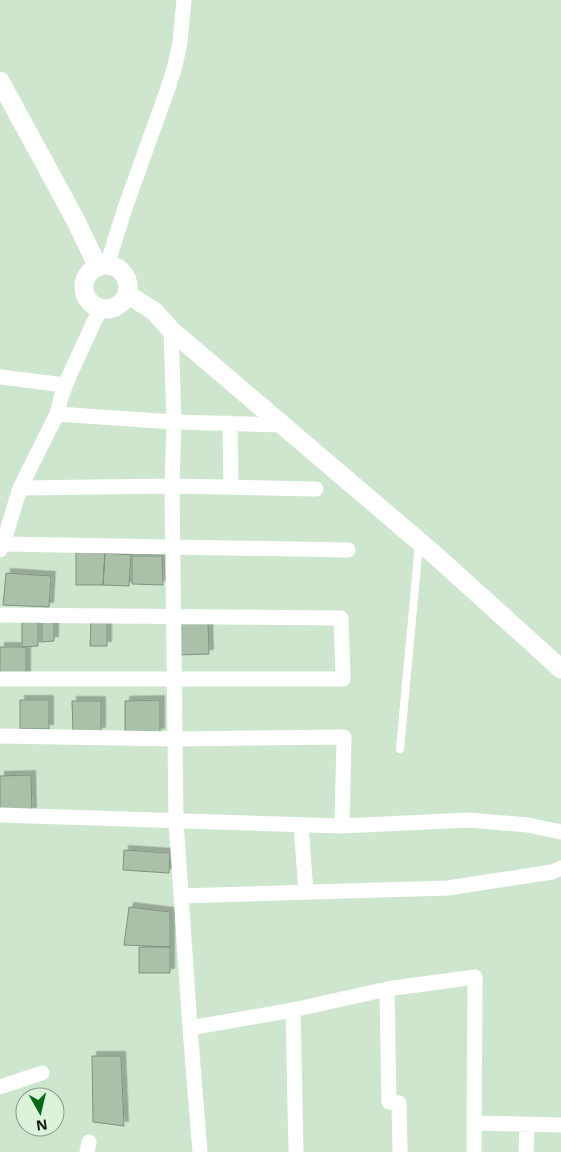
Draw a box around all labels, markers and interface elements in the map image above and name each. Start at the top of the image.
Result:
north arrow [15,1087,65,1137]
text: N [35,1115,49,1136]

